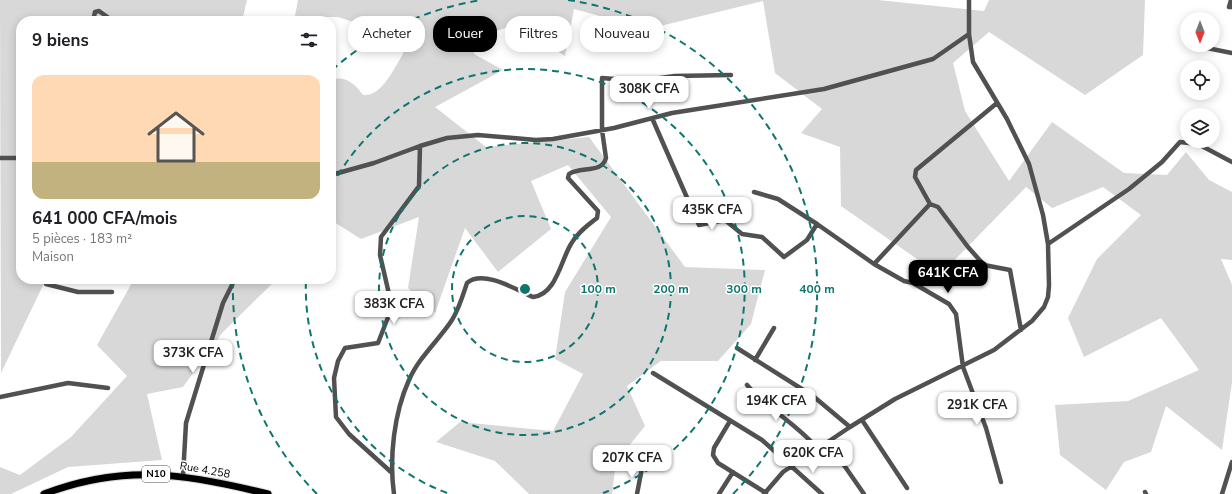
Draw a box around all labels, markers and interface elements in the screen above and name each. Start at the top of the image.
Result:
north arrow [1180,12,1220,52]
map controls [1180,12,1220,148]
chip: Acheter [348,16,425,52]
chip: Louer [433,16,497,52]
chip: Filtres [505,16,572,52]
chip: Nouveau [580,16,664,52]
text: 9 biens [32,29,89,52]
icon: filters [298,29,320,51]
button: locate [1180,60,1220,100]
pin: 308K CFA [608,76,690,110]
text: 308K CFA [619,80,679,98]
icon: home [140,101,212,173]
button: layers [1180,108,1220,148]
pin: 435K CFA [671,197,753,231]
text: 435K CFA [682,201,742,219]
text: 641 000 CFA/mois [32,207,177,230]
text: 5 pièces · 183 m² [32,230,132,248]
text: Maison [32,248,74,266]
pin: 641K CFA [907,260,989,294]
text: 641K CFA [918,264,978,282]
text: 100 m [580,281,616,297]
text: 200 m [653,281,689,297]
text: 300 m [726,281,762,297]
text: 400 m [799,281,835,297]
centre of rings [518,282,532,296]
pin: 383K CFA [353,291,435,325]
text: 383K CFA [364,295,424,313]
pin: 373K CFA [152,340,234,374]
text: 373K CFA [163,344,223,362]
pin: 194K CFA [735,388,817,422]
text: 194K CFA [746,392,806,410]
pin: 291K CFA [936,392,1018,426]
text: 291K CFA [947,396,1007,414]
pin: 620K CFA [772,440,854,474]
text: 620K CFA [783,444,843,462]
pin: 207K CFA [591,445,673,479]
text: 207K CFA [602,449,662,467]
street label: Rue 4.258 [179,458,232,482]
road number: N10 [142,466,170,482]

